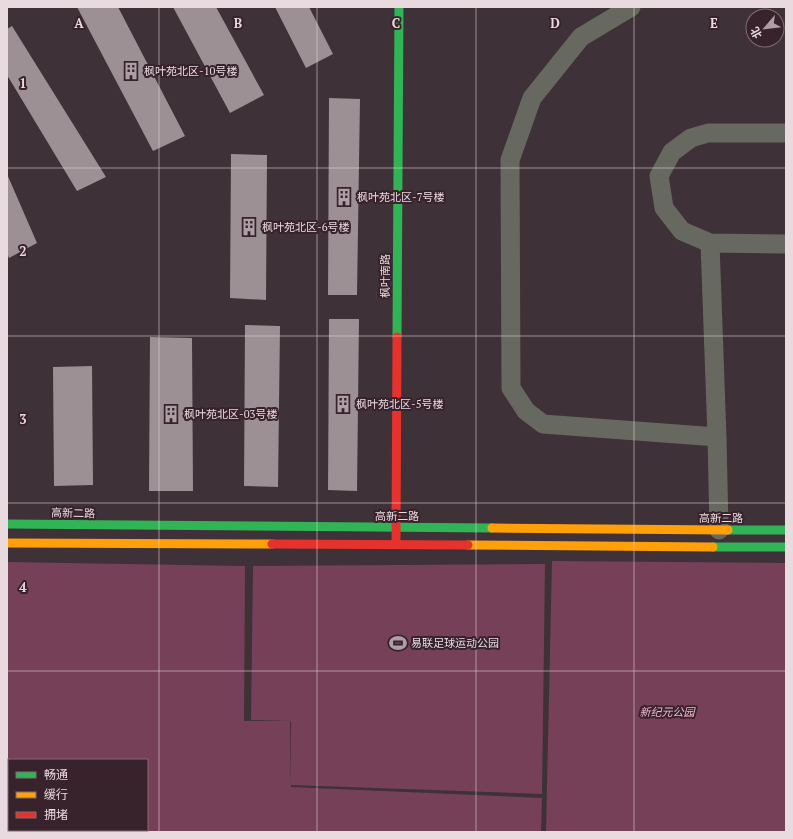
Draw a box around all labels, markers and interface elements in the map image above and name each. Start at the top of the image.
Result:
north arrow [745,8,785,48]
text: A [74,14,84,32]
text: B [234,14,242,32]
text: C [392,14,400,32]
text: D [550,14,560,32]
text: E [710,14,718,32]
text: 北 [747,25,765,41]
building icon: 枫叶苑北区-10号楼 [121,61,141,81]
place label: 枫叶苑北区-10号楼 [144,64,237,78]
text: 1 [19,74,27,92]
building icon: 枫叶苑北区-7号楼 [334,187,354,207]
place label: 枫叶苑北区-7号楼 [357,190,445,204]
building icon: 枫叶苑北区-6号楼 [239,217,259,237]
place label: 枫叶苑北区-6号楼 [262,220,350,234]
text: 2 [19,242,27,260]
street label: 枫叶南路 [378,254,392,298]
building icon: 枫叶苑北区-5号楼 [333,394,353,414]
place label: 枫叶苑北区-5号楼 [356,397,444,411]
building icon: 枫叶苑北区-03号楼 [161,404,181,424]
place label: 枫叶苑北区-03号楼 [184,407,277,421]
text: 3 [19,410,27,428]
street label: 高新二路 [51,506,95,520]
street label: 高新二路 [375,509,419,523]
street label: 高新二路 [699,511,743,525]
text: 4 [19,578,27,596]
sports icon: 易联足球运动公园 [388,633,408,653]
place label: 易联足球运动公园 [411,636,499,650]
park label: 新纪元公园 [640,705,696,719]
legend [8,759,148,831]
text: 畅通 [44,767,68,782]
text: 缓行 [44,787,68,802]
text: 拥堵 [44,807,68,822]

